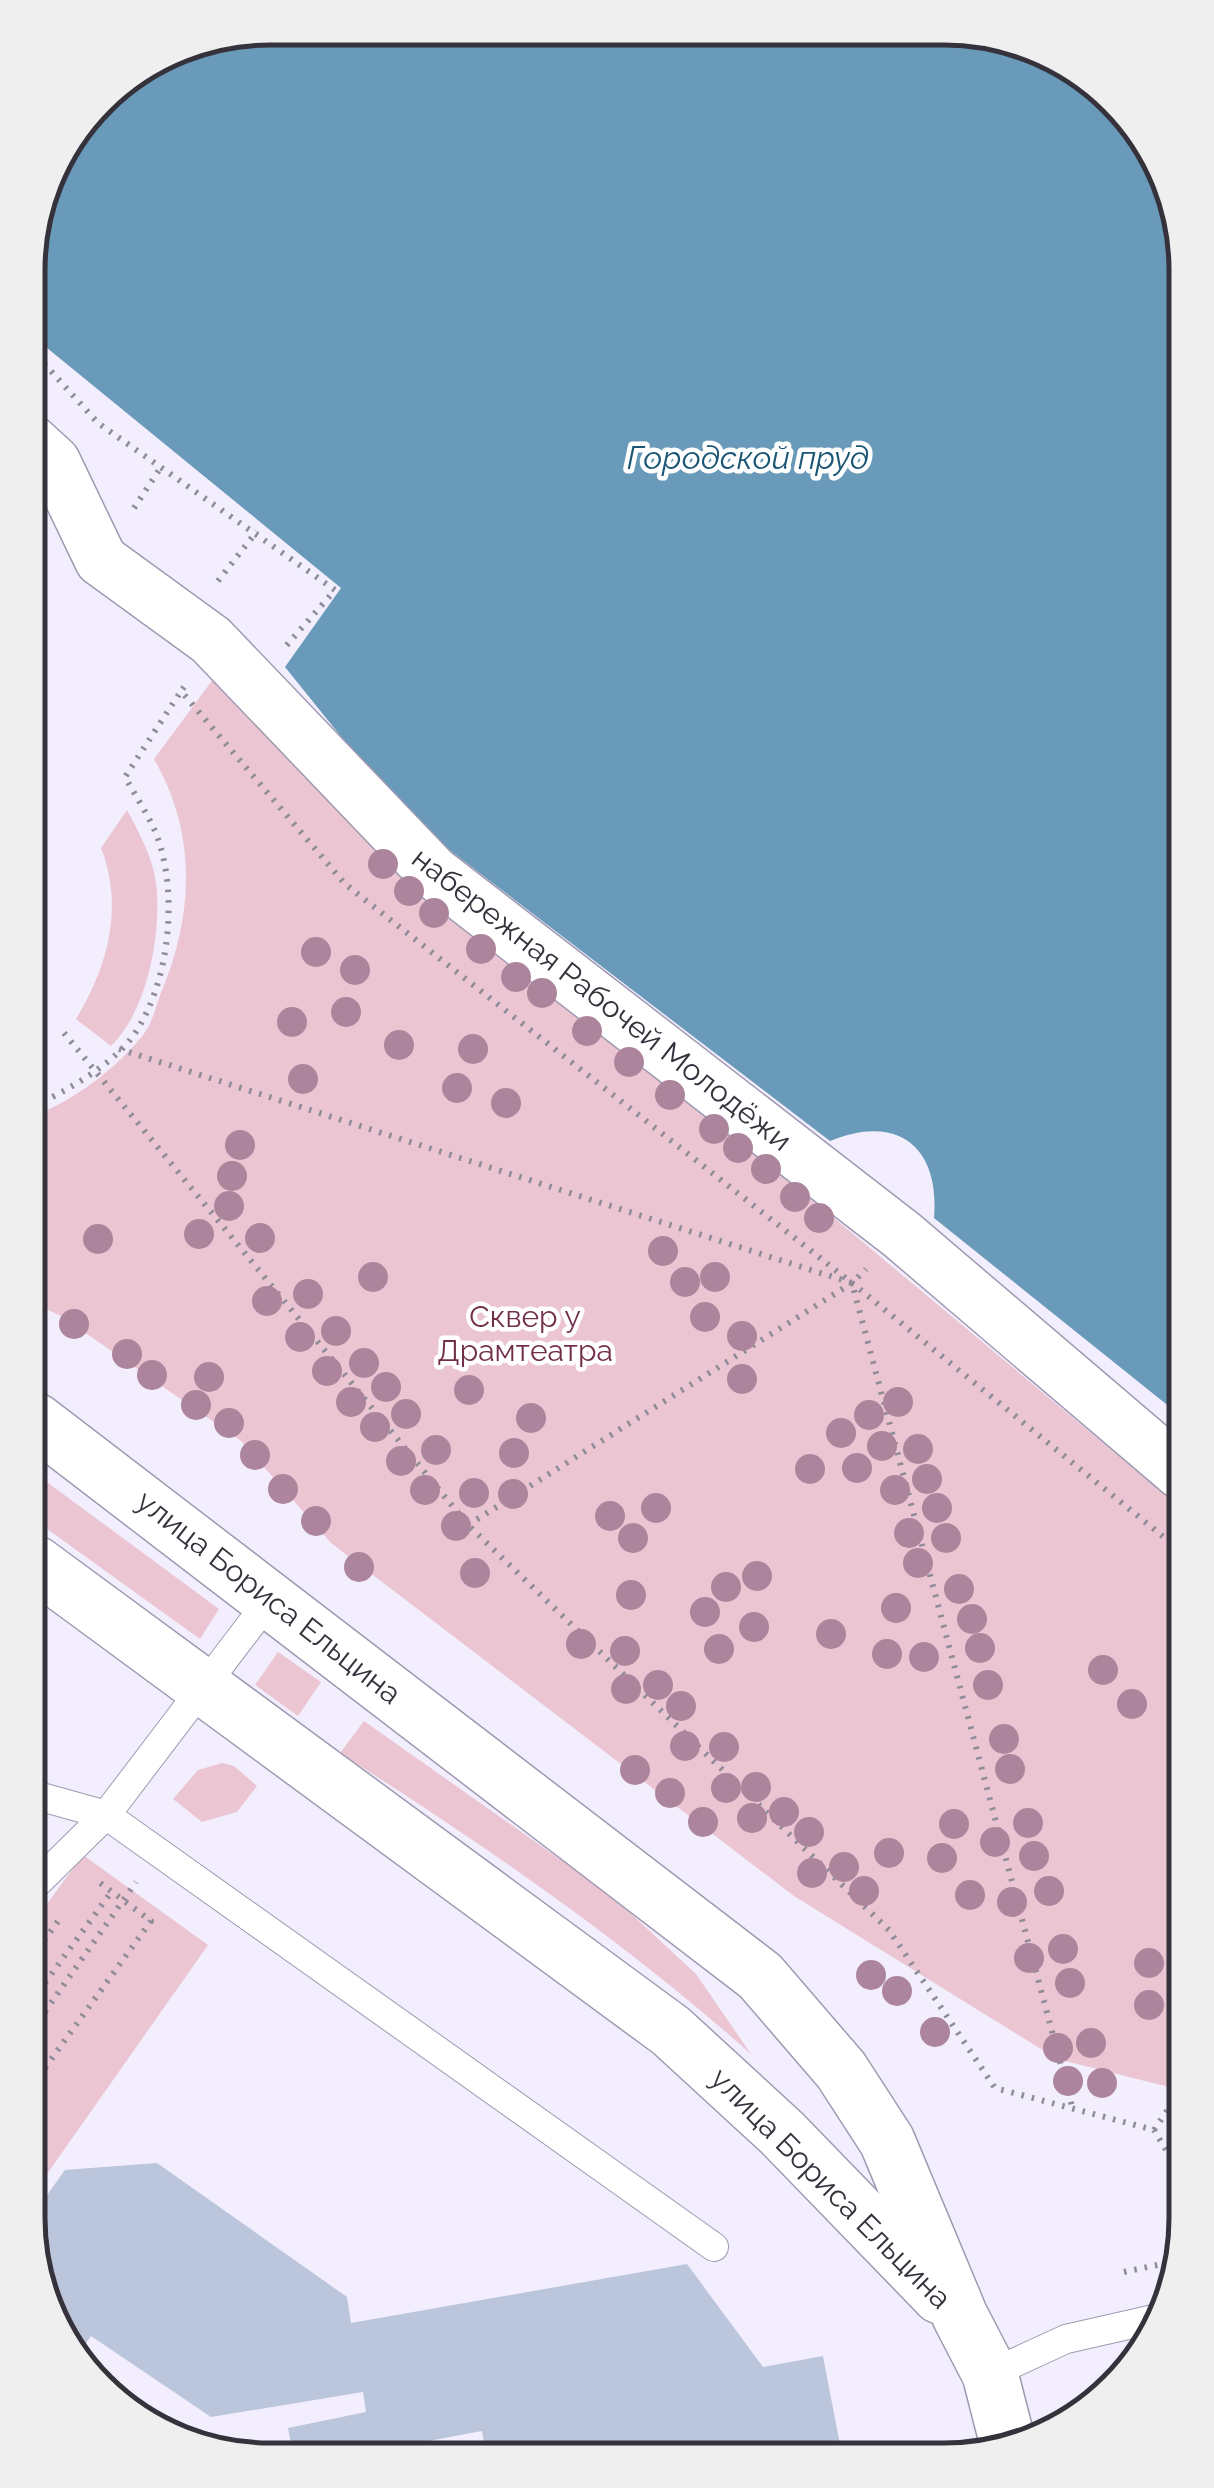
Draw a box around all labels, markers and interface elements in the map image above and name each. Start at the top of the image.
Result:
water label: Городской пруд [627,439,869,476]
street label: набережная Рабочей Молодёжи [406,840,798,1158]
park label: Сквер у Драмтеатра [437,1299,613,1368]
street label: улица Бориса Ельцина [130,1483,408,1711]
street label: улица Бориса Ельцина [703,2060,959,2316]

